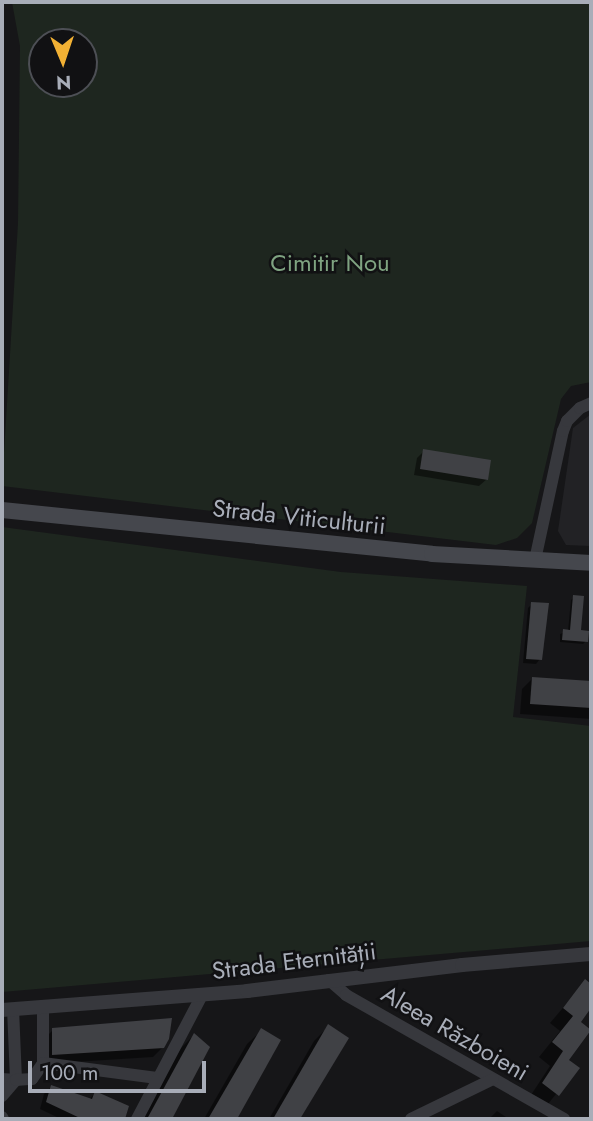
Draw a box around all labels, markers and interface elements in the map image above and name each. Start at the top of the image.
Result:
north arrow [28,28,98,98]
text: N [56,69,72,96]
park label: Cimitir Nou [270,249,390,277]
street label: Strada Viticulturii [211,494,387,540]
street label: Strada Eternității [210,937,378,985]
street label: Aleea Războieni [376,979,534,1087]
scale bar [32,1048,210,1092]
text: 100 m [41,1058,98,1088]

